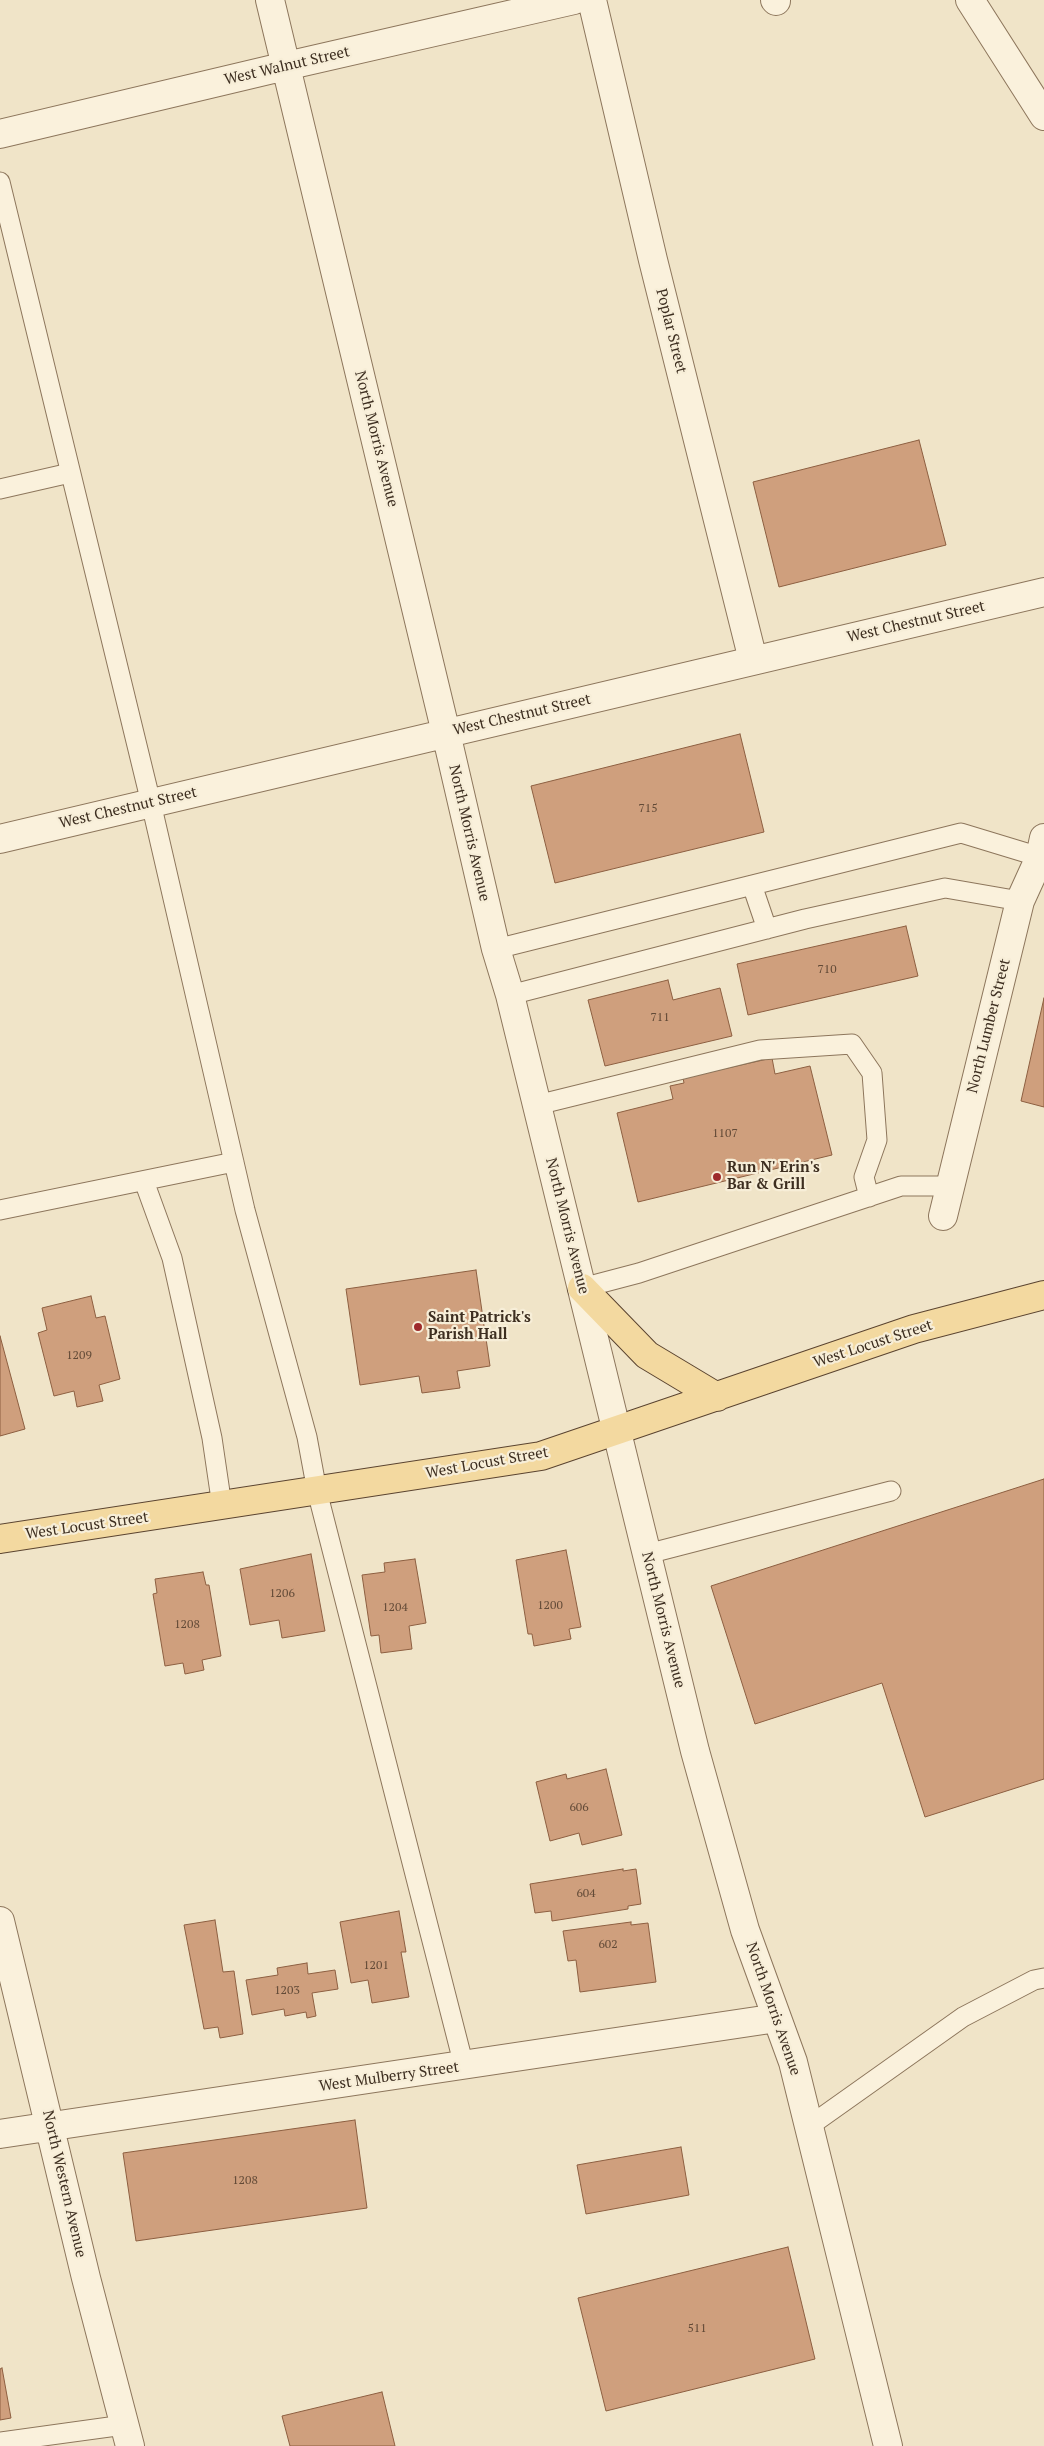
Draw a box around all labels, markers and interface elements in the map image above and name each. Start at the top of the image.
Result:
street label: West Walnut Street [223,43,351,89]
street label: Poplar Street [652,287,690,375]
street label: North Morris Avenue [350,369,402,509]
street label: West Chestnut Street [845,597,987,647]
street label: West Chestnut Street [451,690,593,740]
street label: North Morris Avenue [445,763,493,903]
street label: West Chestnut Street [57,783,199,833]
house number: 715 [638,802,658,816]
street label: North Lumber Street [964,957,1014,1095]
house number: 710 [817,963,837,977]
house number: 711 [650,1011,670,1025]
house number: 1107 [712,1127,738,1141]
street label: North Morris Avenue [541,1156,593,1296]
place label: Run N' Erin's Bar & Grill [727,1159,820,1194]
marker: Run N' Erin's Bar & Grill [711,1171,723,1183]
place label: Saint Patrick's Parish Hall [428,1309,531,1344]
street label: West Locust Street [811,1316,935,1372]
marker: Saint Patrick's Parish Hall [412,1321,424,1333]
house number: 1209 [66,1349,92,1363]
street label: West Locust Street [424,1443,550,1483]
street label: West Locust Street [24,1508,150,1544]
street label: North Morris Avenue [637,1550,689,1690]
house number: 1206 [269,1587,295,1601]
house number: 1200 [537,1599,563,1613]
house number: 1204 [382,1601,408,1615]
house number: 1208 [174,1618,200,1632]
house number: 606 [569,1801,589,1815]
house number: 604 [576,1887,596,1901]
house number: 602 [598,1938,618,1952]
street label: North Morris Avenue [742,1940,804,2078]
house number: 1201 [363,1959,389,1973]
house number: 1203 [274,1984,300,1998]
street label: West Mulberry Street [318,2058,460,2096]
street label: North Western Avenue [38,2109,90,2259]
house number: 1208 [232,2174,258,2188]
house number: 511 [687,2322,707,2336]

